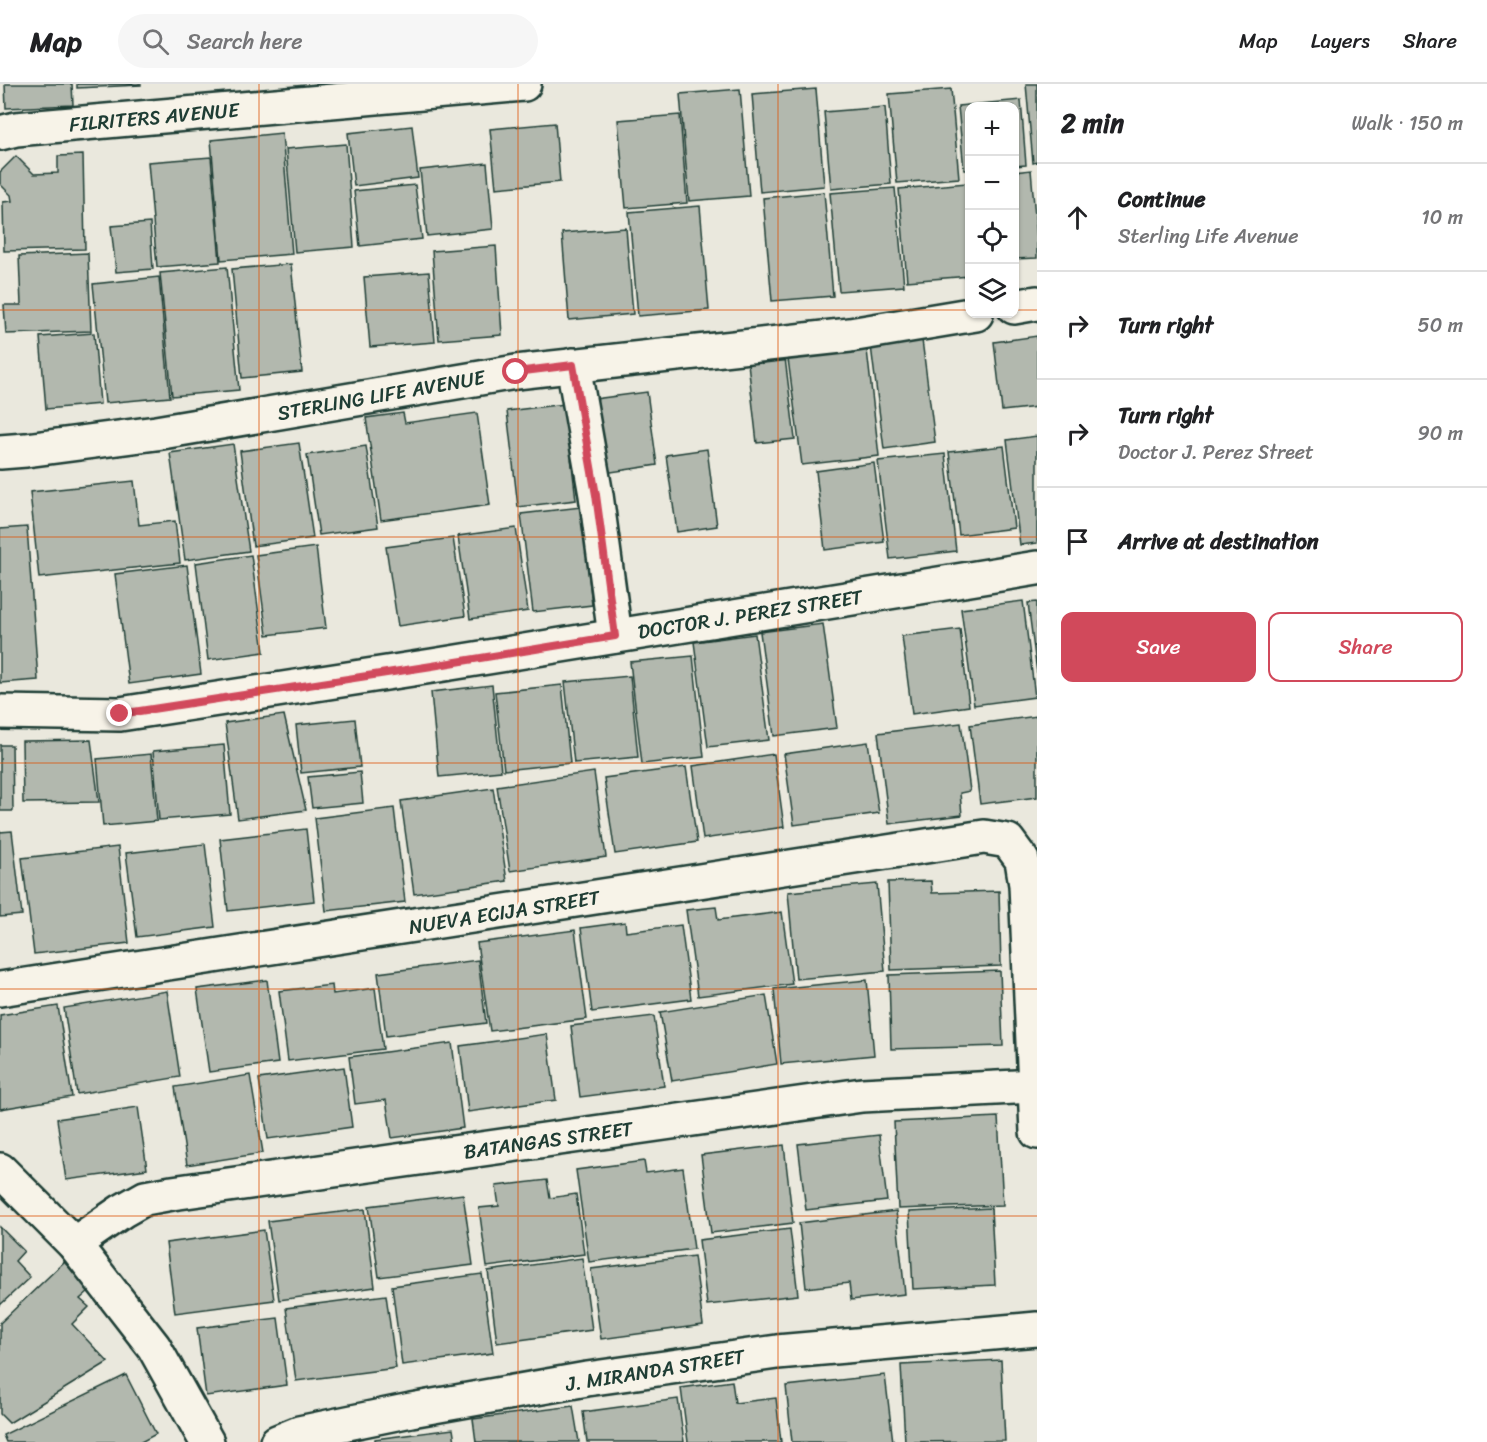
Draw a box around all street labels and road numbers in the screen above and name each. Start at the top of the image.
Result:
street label: FILRITERS AVENUE [68,92,242,142]
street label: STERLING LIFE AVENUE [275,360,489,431]
street label: DOCTOR J. PEREZ STREET [635,579,866,650]
street label: NUEVA ECIJA STREET [406,880,603,945]
street label: BATANGAS STREET [461,1111,636,1170]
street label: J. MIRANDA STREET [562,1339,748,1402]

